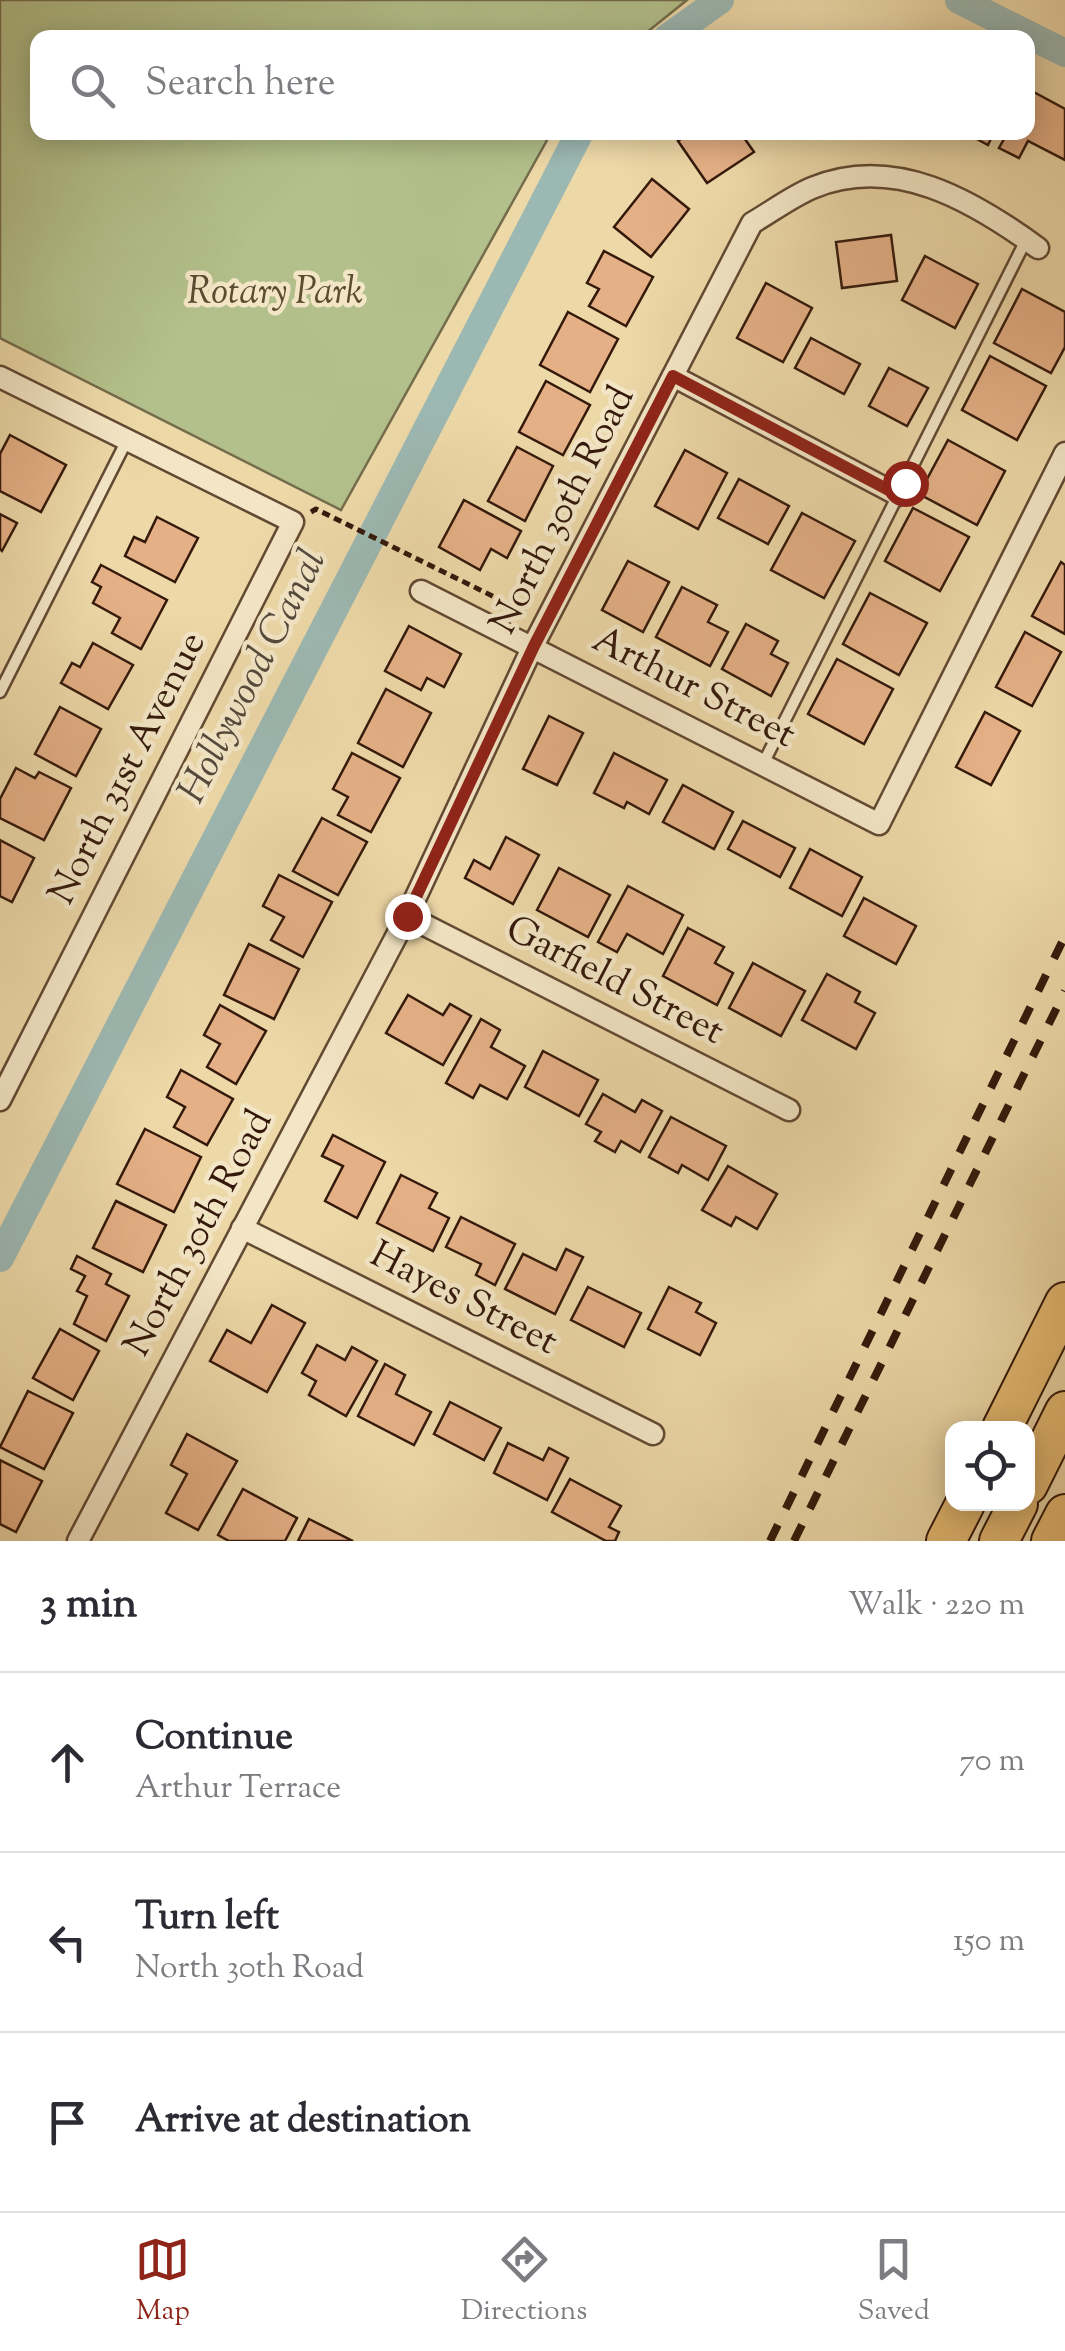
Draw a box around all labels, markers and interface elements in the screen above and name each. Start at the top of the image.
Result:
search box [30,30,1035,140]
icon: search [65,58,120,113]
text: Search here [145,58,336,112]
park label: Rotary Park [187,267,363,321]
street label: North 30th Road [478,378,650,644]
route start [883,461,929,507]
water label: Hollywood Canal [165,540,343,814]
street label: Arthur Street [582,615,804,763]
street label: North 31st Avenue [37,623,221,915]
route end [385,894,431,940]
street label: Garfield Street [496,904,732,1060]
street label: North 30th Road [112,1101,288,1367]
street label: Hayes Street [360,1230,566,1370]
map controls [945,1421,1035,1511]
button: locate [945,1421,1035,1511]
text: 3 min [40,1576,137,1636]
text: Walk · 220 m [848,1583,1025,1629]
text: Continue [135,1712,293,1766]
icon: ahead [40,1735,95,1790]
text: 70 m [959,1739,1025,1785]
text: Arthur Terrace [135,1766,341,1812]
text: Turn left [135,1892,279,1946]
icon: left [40,1915,95,1970]
text: 150 m [953,1919,1025,1965]
text: North 30th Road [135,1946,364,1992]
icon: arrive [40,2095,95,2150]
text: Arrive at destination [135,2095,471,2149]
tab: Map [135,2232,190,2332]
tab: Directions [461,2232,587,2332]
tab: Saved [858,2232,930,2332]

